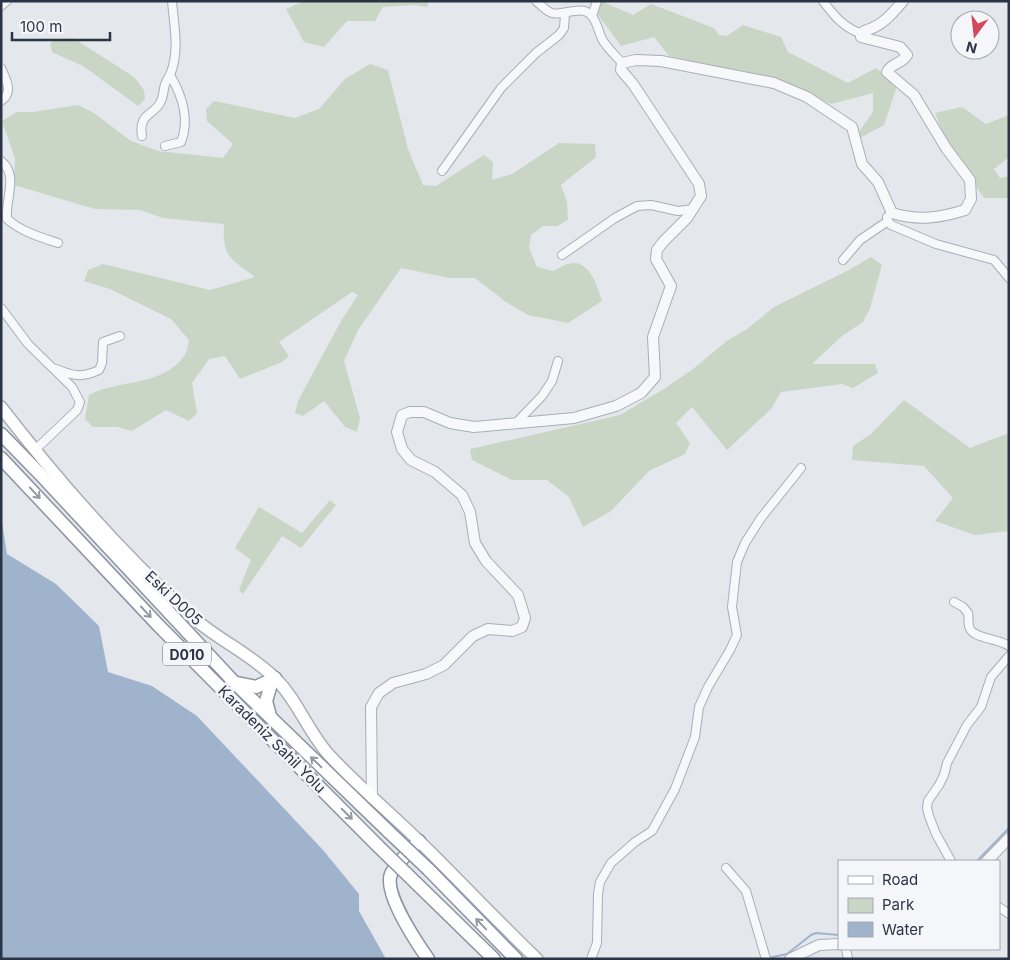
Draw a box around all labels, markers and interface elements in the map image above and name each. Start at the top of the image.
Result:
scale bar [12,10,110,42]
north arrow [950,10,1000,60]
text: 100 m [20,17,62,36]
text: N [964,38,979,58]
one-way arrow [29,486,41,499]
street label: Eski D005 [141,567,207,629]
one-way arrow [140,605,152,618]
road number: D010 [163,642,211,666]
street label: Karadeniz Sahil Yolu [214,681,330,797]
one-way arrow [310,756,322,768]
one-way arrow [340,808,352,820]
legend [838,860,1000,950]
text: Road [882,870,918,889]
text: Park [882,895,915,914]
one-way arrow [475,918,487,931]
text: Water [882,920,924,939]

